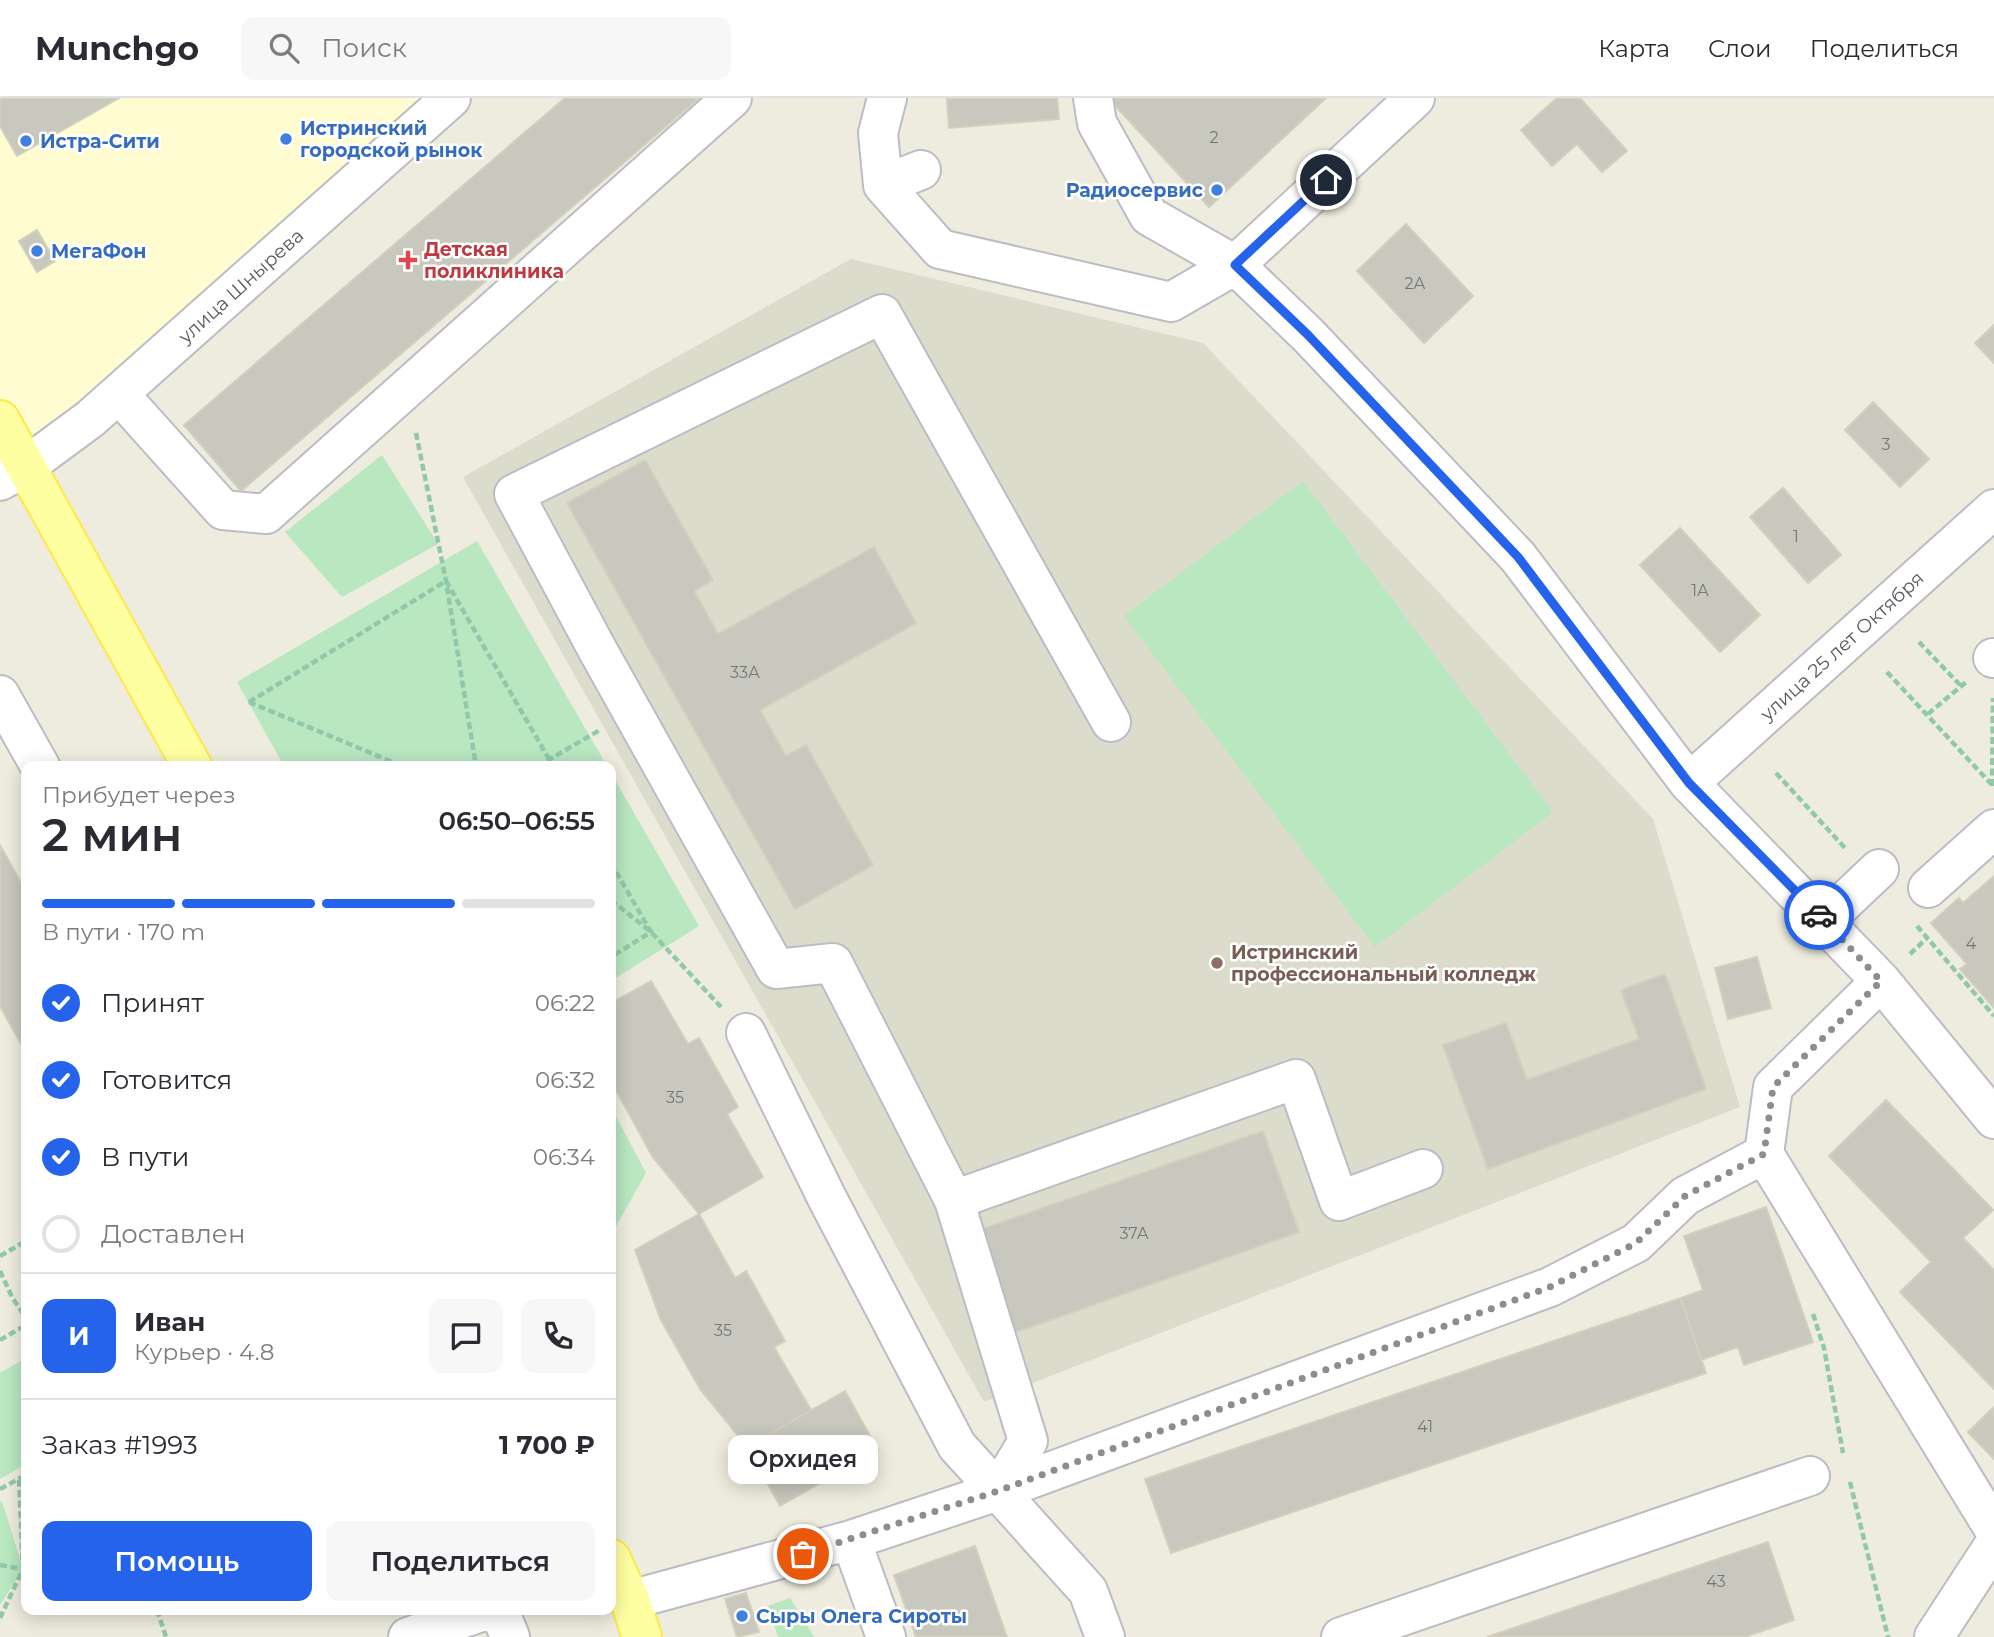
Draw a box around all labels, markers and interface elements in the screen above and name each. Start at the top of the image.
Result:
search box [241,17,731,80]
text: Munchgo [35,28,199,68]
icon: search [265,29,303,67]
text: Поиск [321,32,407,64]
text: Карта [1598,34,1670,63]
text: Слои [1708,34,1772,63]
text: Поделиться [1810,34,1959,63]
place label: Истринский городской рынок [300,117,483,162]
house number: 2 [1209,128,1219,147]
place label: Истра-Сити [40,130,160,153]
marker: Истринский городской рынок [278,131,294,147]
marker: Истра-Сити [18,133,34,149]
pin [1296,150,1356,210]
icon: home [1307,161,1345,199]
place label: Радиосервис [1066,179,1203,202]
marker: Радиосервис [1209,182,1225,198]
street label: улица Шнырева [173,224,308,349]
place label: Детская поликлиника [424,238,564,283]
place label: МегаФон [51,240,146,263]
marker: МегаФон [29,243,45,259]
marker: Детская поликлиника [398,250,418,270]
house number: 2А [1405,274,1426,293]
house number: 3 [1881,435,1891,454]
house number: 1 [1793,527,1799,546]
street label: улица 25 лет Октября [1755,566,1929,726]
house number: 1А [1691,581,1709,600]
house number: 33А [730,663,760,682]
text: Прибудет через [42,781,236,809]
text: 06:50–06:55 [439,805,595,837]
text: 2 мин [42,806,182,863]
courier [1784,880,1854,950]
icon: car [1800,896,1838,934]
text: В пути · 170 m [42,918,205,946]
house number: 4 [1966,934,1977,953]
place label: Истринский профессиональный колледж [1231,941,1536,986]
marker: Истринский профессиональный колледж [1209,955,1225,971]
icon: check [42,984,80,1022]
text: Принят [101,987,204,1019]
text: 06:22 [535,989,595,1017]
icon: check [42,1061,80,1099]
text: Готовится [101,1064,232,1096]
text: 06:32 [535,1066,595,1094]
house number: 35 [666,1088,684,1107]
icon: check [42,1138,80,1176]
text: В пути [101,1141,190,1173]
text: 06:34 [533,1143,595,1171]
text: Доставлен [101,1218,246,1250]
house number: 37А [1119,1224,1149,1243]
button: chat [429,1299,503,1373]
button: phone [521,1299,595,1373]
text: Иван [134,1306,205,1338]
text: И [68,1320,90,1352]
house number: 35 [714,1321,732,1340]
text: Курьер · 4.8 [134,1338,274,1366]
house number: 41 [1417,1417,1433,1436]
text: Заказ #1993 [42,1429,198,1461]
text: 1 700 ₽ [499,1429,595,1461]
callout: Орхидея [728,1435,878,1484]
text: Орхидея [749,1445,857,1473]
button: Помощь [42,1521,312,1601]
button: Поделиться [326,1521,595,1601]
pin [773,1524,833,1584]
icon: bag [784,1535,822,1573]
house number: 43 [1706,1572,1726,1591]
place label: Сыры Олега Сироты [756,1605,967,1628]
marker: Сыры Олега Сироты [734,1608,750,1624]

